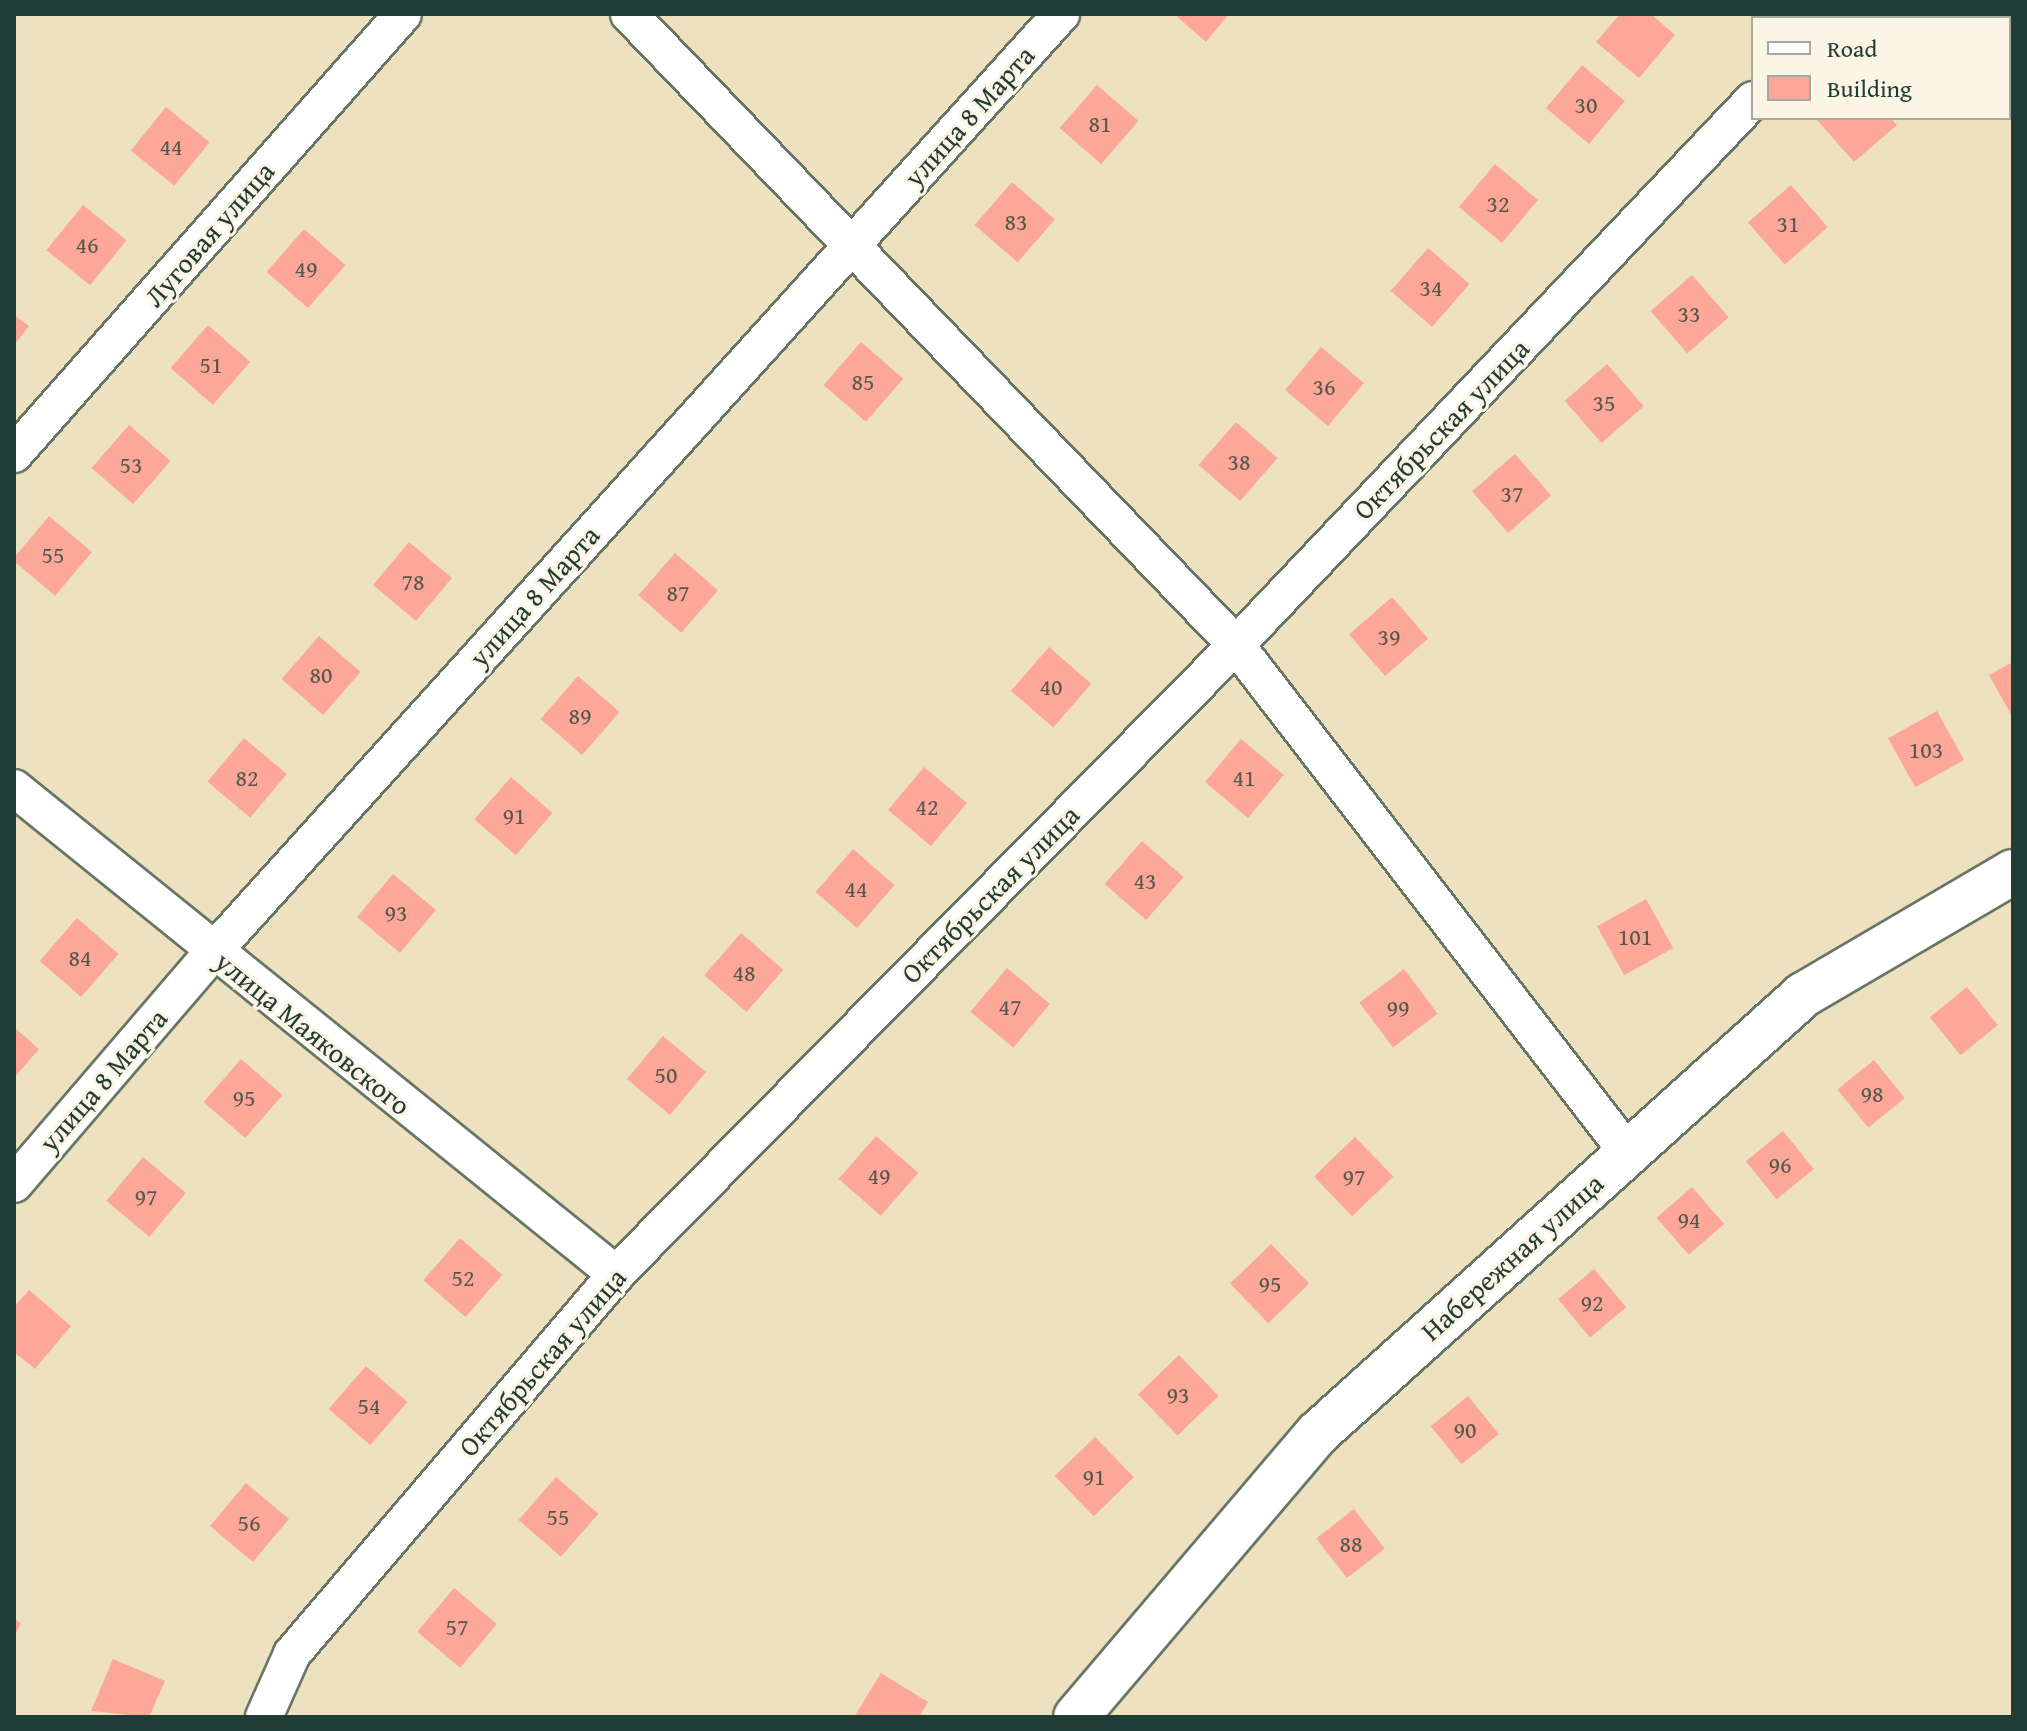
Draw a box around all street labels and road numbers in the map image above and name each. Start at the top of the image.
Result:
street label: улица 8 Марта [897,38,1041,194]
street label: Луговая улица [137,155,281,313]
street label: Октябрьская улица [1346,332,1536,526]
street label: улица 8 Марта [462,518,606,674]
street label: Октябрьская улица [894,798,1086,990]
street label: улица Маяковского [209,944,417,1122]
street label: улица 8 Марта [32,1002,174,1158]
street label: Набережная улица [1414,1166,1610,1348]
street label: Октябрьская улица [451,1261,633,1463]

